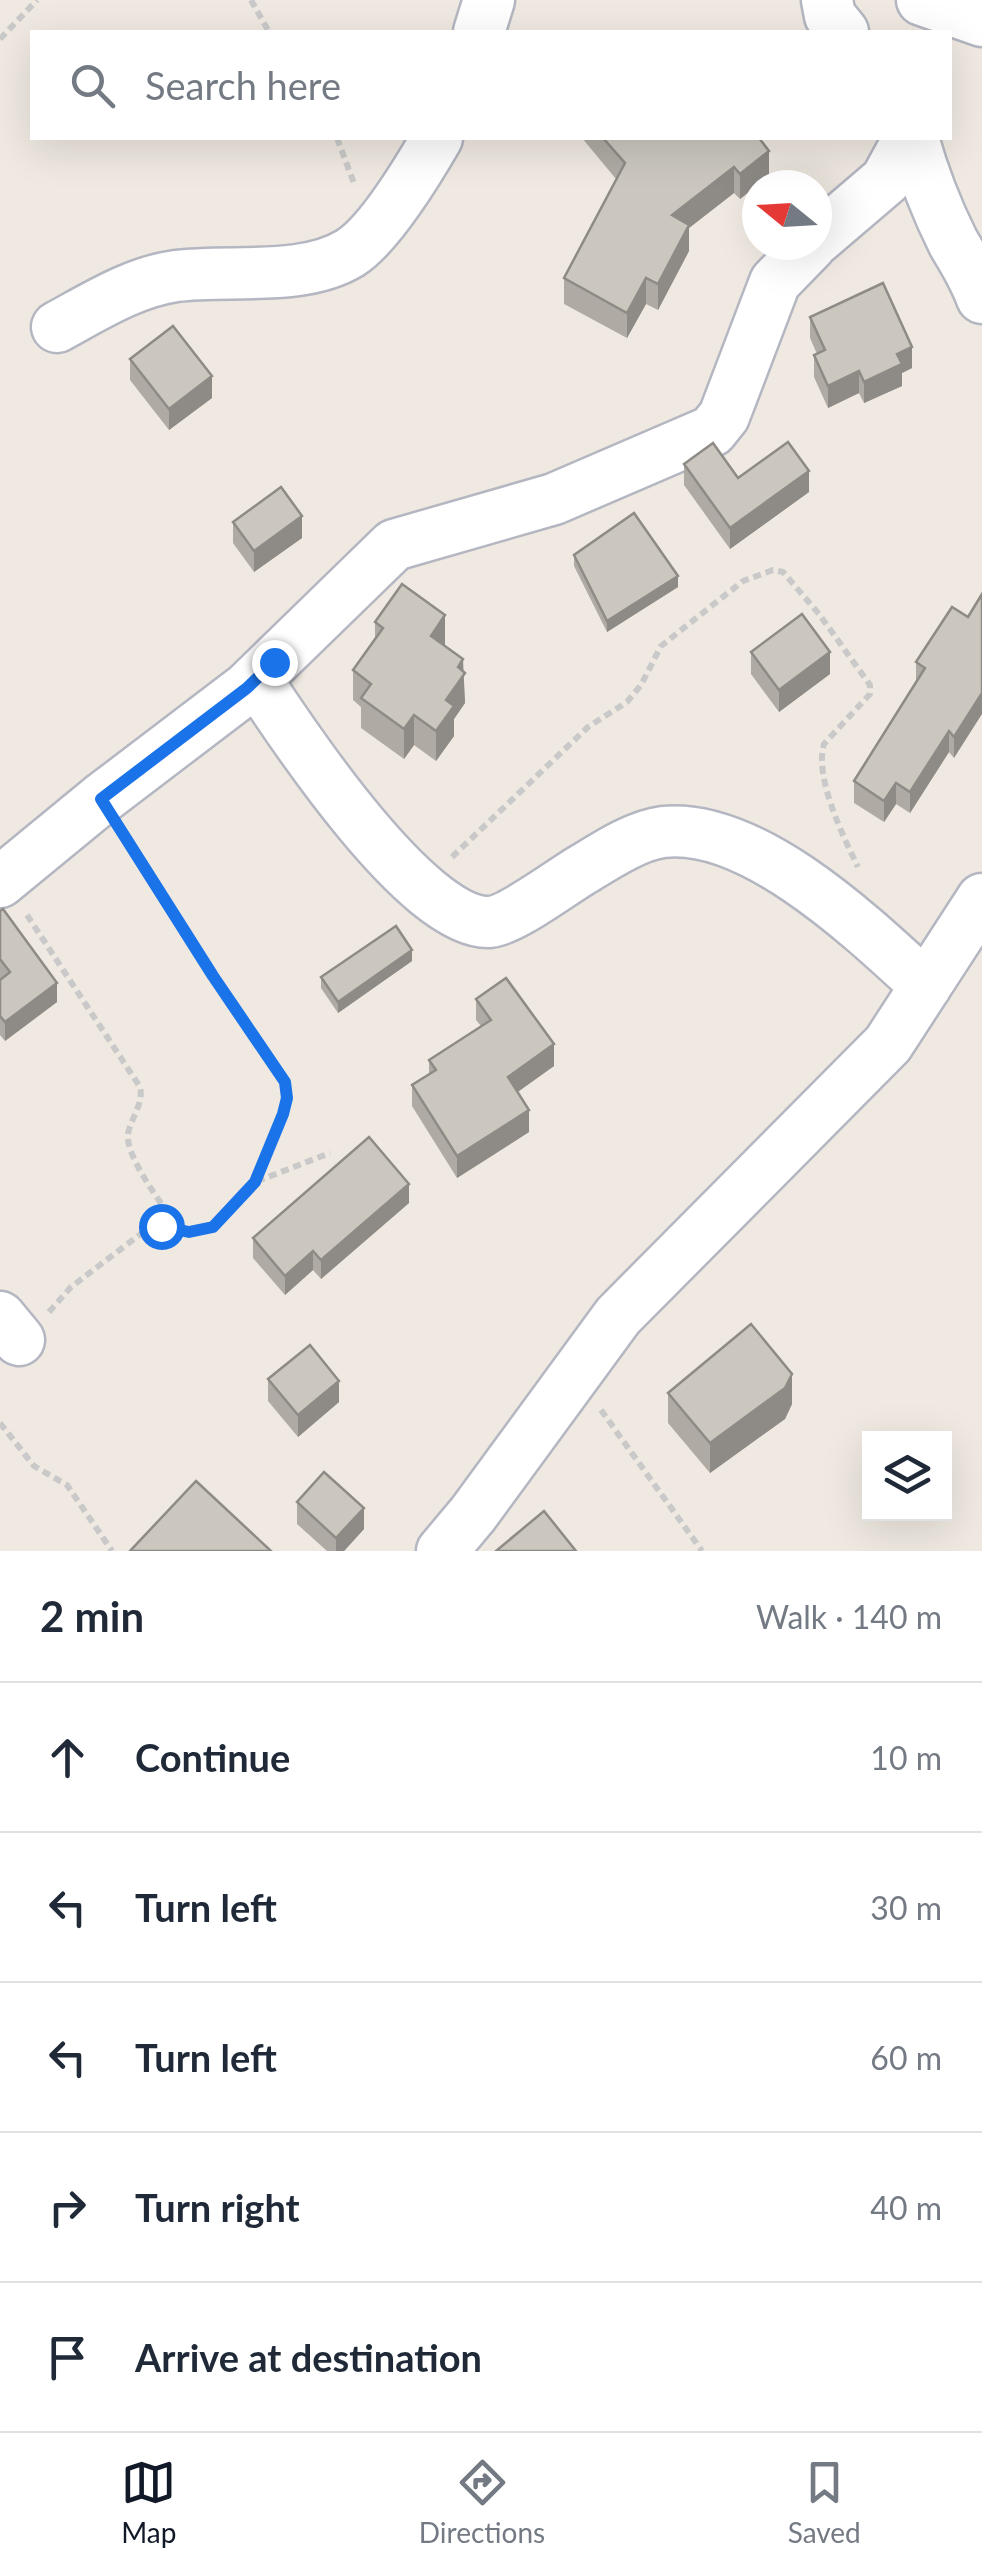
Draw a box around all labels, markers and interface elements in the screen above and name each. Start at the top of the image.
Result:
search box [30,30,952,140]
icon: search [65,58,120,113]
text: Search here [145,62,341,108]
north arrow [742,170,832,260]
route end [252,640,298,686]
route start [139,1204,185,1250]
map controls [862,1431,952,1521]
button: layers [862,1431,952,1521]
text: 2 min [40,1591,144,1641]
text: Walk · 140 m [756,1597,942,1636]
icon: ahead [40,1730,95,1785]
text: Continue [135,1734,290,1780]
text: 10 m [870,1738,942,1777]
icon: left [40,1880,95,1935]
text: Turn left [135,1884,277,1930]
text: 30 m [870,1888,942,1927]
icon: left [40,2030,95,2085]
text: Turn left [135,2034,277,2080]
text: 60 m [870,2038,942,2077]
icon: right [40,2180,95,2235]
text: Turn right [135,2184,300,2230]
text: 40 m [870,2188,942,2227]
icon: arrive [40,2330,95,2385]
text: Arrive at destination [135,2334,482,2380]
tab: Map [121,2455,176,2549]
tab: Directions [419,2455,545,2549]
tab: Saved [788,2455,861,2549]

